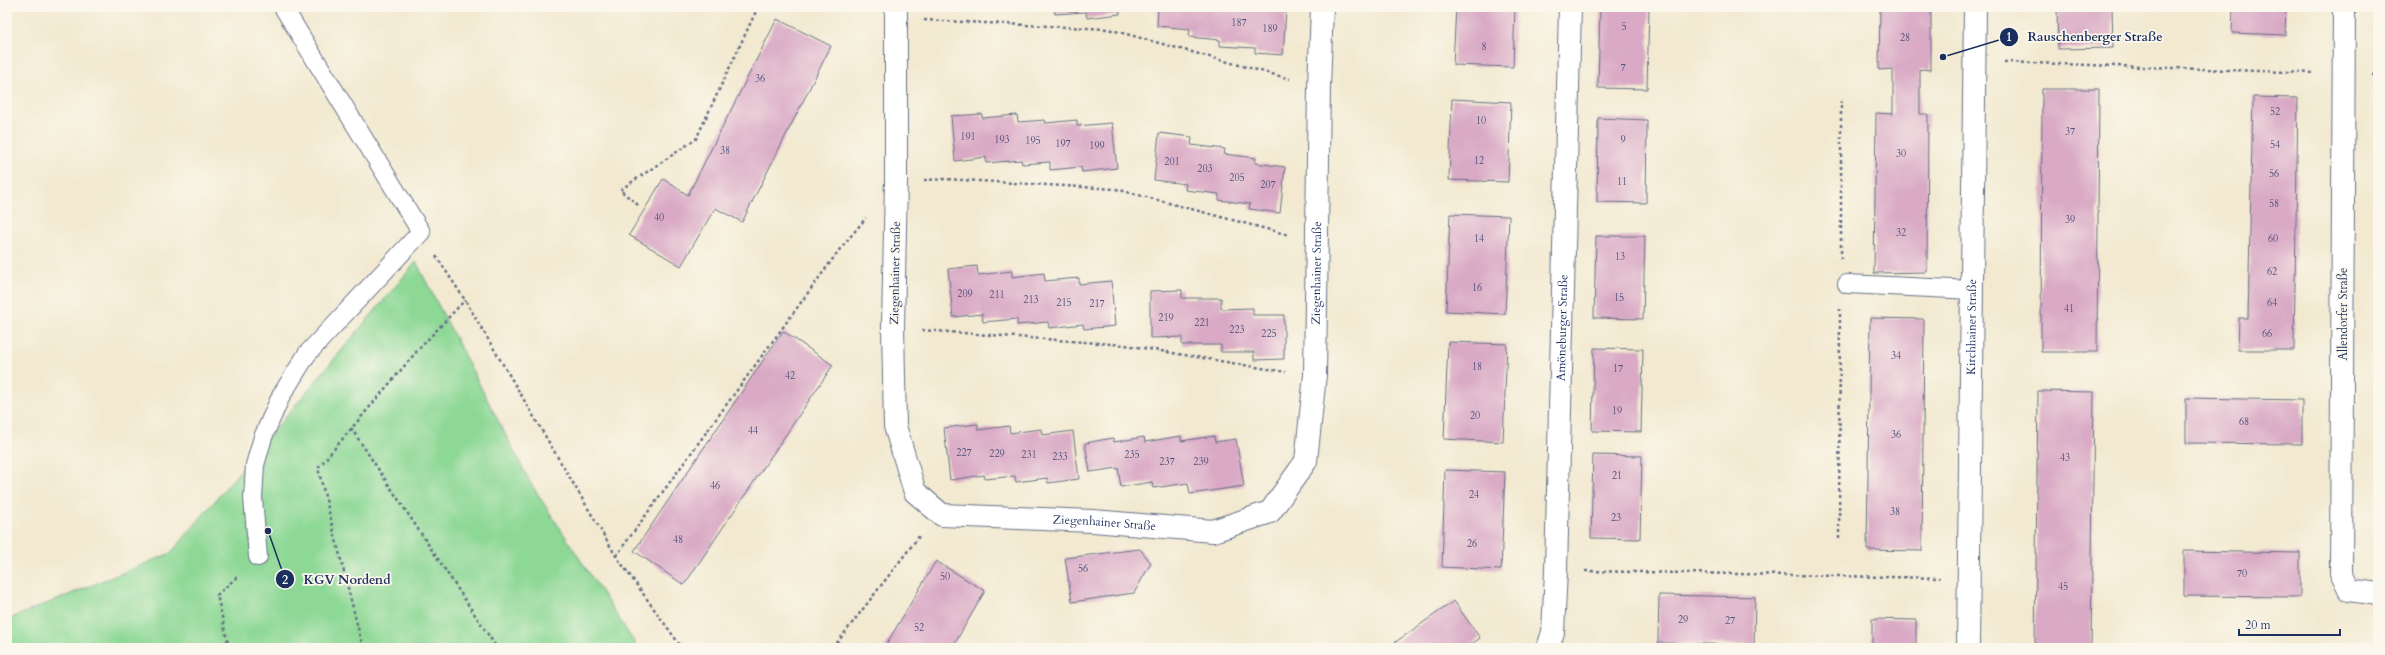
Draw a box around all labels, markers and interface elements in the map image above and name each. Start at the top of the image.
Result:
house number: 187 [1231,16,1247,30]
house number: 5 [1621,20,1627,34]
house number: 189 [1262,22,1278,36]
callout: Rauschenberger Straße [1999,24,2170,49]
text: Rauschenberger Straße [2027,28,2163,46]
text: 1 [2006,29,2012,45]
house number: 28 [1900,31,1910,45]
house number: 8 [1481,40,1487,54]
house number: 7 [1620,61,1626,75]
house number: 36 [755,72,765,86]
house number: 52 [2270,105,2280,119]
house number: 10 [1476,114,1486,128]
house number: 37 [2065,125,2075,139]
house number: 191 [960,130,976,144]
house number: 193 [994,133,1010,147]
house number: 9 [1620,133,1626,147]
house number: 195 [1025,134,1041,148]
house number: 197 [1055,137,1071,151]
house number: 54 [2270,138,2280,152]
house number: 199 [1089,139,1105,153]
house number: 38 [720,144,730,158]
house number: 30 [1896,147,1906,161]
house number: 12 [1474,154,1484,168]
house number: 201 [1164,155,1180,169]
house number: 203 [1197,162,1213,176]
house number: 56 [2269,167,2279,181]
house number: 205 [1229,171,1245,185]
house number: 11 [1617,175,1627,189]
house number: 207 [1260,178,1276,192]
house number: 58 [2269,197,2279,211]
house number: 40 [654,211,664,225]
house number: 39 [2065,213,2075,227]
street label: Ziegenhainer Straße [886,221,904,325]
street label: Ziegenhainer Straße [1308,221,1325,325]
house number: 32 [1896,226,1906,240]
house number: 14 [1474,232,1484,246]
house number: 60 [2268,232,2278,246]
house number: 13 [1615,250,1625,264]
house number: 62 [2267,265,2277,279]
street label: Allendorfer Straße [2335,268,2351,360]
street label: Amöneburger Straße [1553,274,1571,381]
street label: Kirchhainer Straße [1963,279,1980,375]
house number: 16 [1472,281,1482,295]
house number: 209 [957,287,973,301]
house number: 211 [989,288,1005,302]
house number: 15 [1614,291,1624,305]
house number: 213 [1023,293,1039,307]
house number: 215 [1056,296,1072,310]
house number: 64 [2267,296,2277,310]
house number: 217 [1089,297,1105,311]
house number: 41 [2064,302,2074,316]
house number: 219 [1158,311,1174,325]
house number: 221 [1194,316,1210,330]
house number: 223 [1229,323,1245,337]
house number: 225 [1261,327,1277,341]
house number: 66 [2262,327,2272,341]
house number: 34 [1891,349,1901,363]
house number: 18 [1472,360,1482,374]
house number: 17 [1613,362,1623,376]
house number: 42 [785,369,795,383]
house number: 19 [1612,404,1622,418]
house number: 20 [1470,409,1480,423]
house number: 68 [2239,415,2249,429]
house number: 44 [748,424,758,438]
house number: 36 [1891,428,1901,442]
house number: 227 [956,446,972,460]
house number: 229 [989,447,1005,461]
house number: 231 [1021,448,1037,462]
house number: 235 [1124,448,1140,462]
house number: 233 [1052,450,1068,464]
house number: 43 [2060,451,2070,465]
house number: 237 [1159,455,1175,469]
house number: 239 [1193,455,1209,469]
house number: 21 [1612,469,1622,483]
house number: 46 [710,479,720,493]
house number: 24 [1469,488,1479,502]
house number: 38 [1890,505,1900,519]
street label: Ziegenhainer Straße [1052,511,1157,534]
house number: 23 [1611,511,1621,525]
house number: 48 [673,533,683,547]
house number: 26 [1467,537,1477,551]
house number: 56 [1078,562,1088,576]
callout: KGV Nordend [275,567,398,592]
house number: 70 [2237,567,2247,581]
house number: 50 [940,570,950,584]
text: KGV Nordend [303,571,391,589]
text: 2 [282,572,288,588]
house number: 45 [2058,580,2068,594]
scale bar [2239,611,2340,637]
house number: 29 [1678,613,1688,627]
house number: 27 [1725,614,1735,628]
text: 20 m [2245,617,2272,633]
house number: 52 [914,621,924,635]

